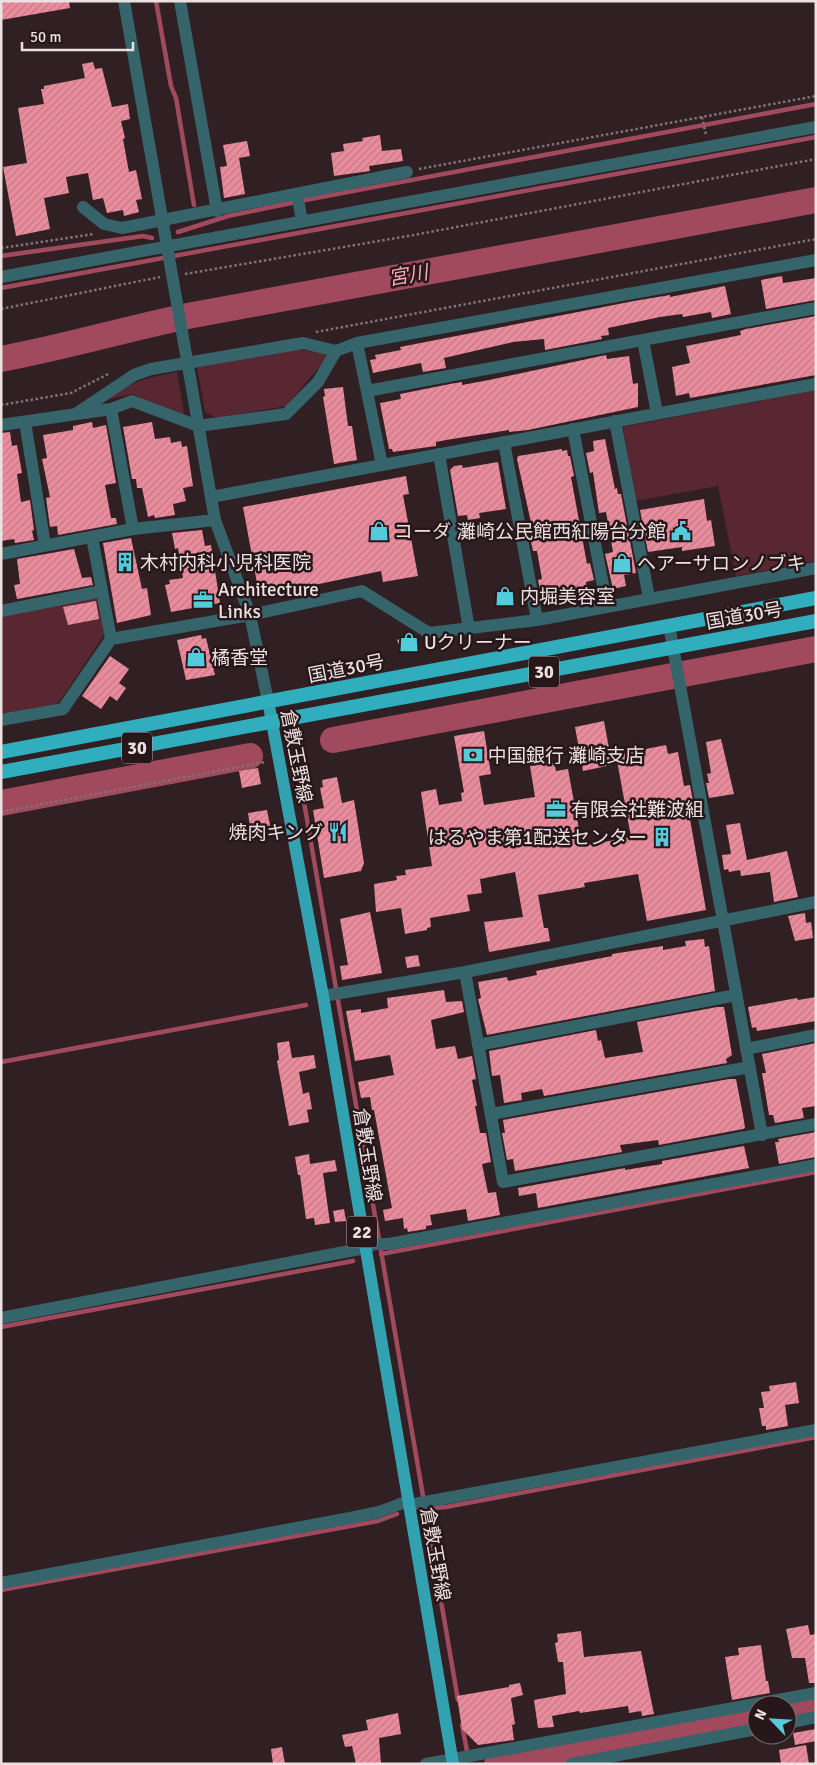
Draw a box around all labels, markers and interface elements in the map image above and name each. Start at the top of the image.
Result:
scale bar [22,20,134,52]
text: 50 m [30,28,61,46]
water label: 宮川 [386,259,432,291]
shop icon: コーダ [368,520,390,542]
place label: コーダ [394,520,451,544]
place label: 灘崎公民館西紅陽台分館 [457,520,666,544]
public building icon: 灘崎公民館西紅陽台分館 [670,520,692,542]
building icon: 木村内科小児科医院 [114,551,136,573]
place label: 木村内科小児科医院 [140,551,311,575]
shop icon: ヘアーサロンノブキ [611,552,633,574]
place label: ヘアーサロンノブキ [637,552,806,576]
place label: Architecture Links [218,578,319,624]
shop icon: 内堀美容室 [494,585,516,607]
place label: 内堀美容室 [520,585,615,609]
office icon: Architecture Links [192,589,214,611]
street label: 国道30号 [704,597,784,635]
shop icon: Uクリーナー [398,631,420,653]
place label: Uクリーナー [424,631,532,655]
shop icon: 橘香堂 [185,646,207,668]
place label: 橘香堂 [211,646,268,670]
street label: 国道30号 [306,650,387,688]
road number: 30 [529,656,559,688]
street label: 倉敷玉野線 [275,707,317,805]
road number: 30 [122,732,152,764]
bank icon: 中国銀行 灘崎支店 [462,744,484,766]
place label: 中国銀行 灘崎支店 [488,744,644,768]
office icon: 有限会社難波組 [545,798,567,820]
place label: 有限会社難波組 [571,798,704,822]
place label: 焼肉キング [229,821,323,845]
restaurant icon: 焼肉キング [327,821,349,843]
place label: はるやま第1配送センター [428,826,647,850]
building icon: はるやま第1配送センター [651,826,673,848]
street label: 倉敷玉野線 [348,1106,386,1204]
road number: 22 [347,1216,377,1248]
street label: 倉敷玉野線 [415,1505,455,1603]
north arrow [747,1695,797,1745]
text: N [751,1707,770,1723]

